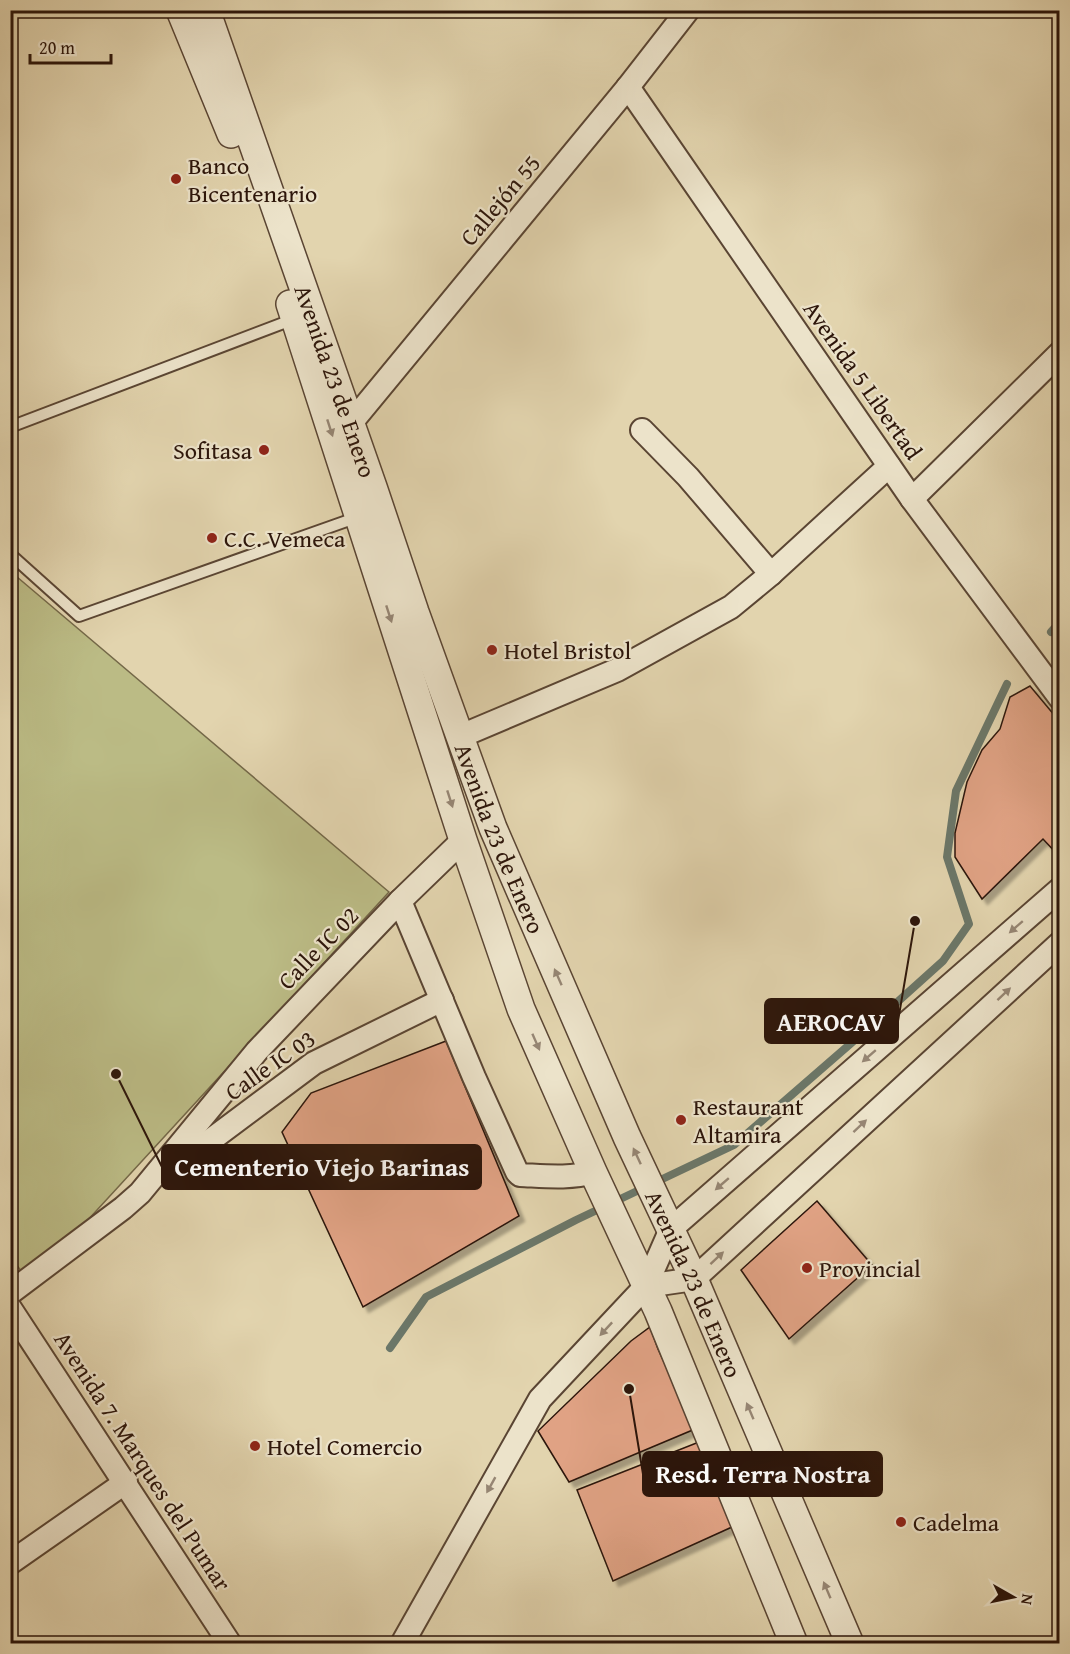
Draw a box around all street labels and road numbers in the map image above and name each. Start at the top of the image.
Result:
street label: Callejón 55 [451,147,549,253]
street label: Avenida 23 de Enero [286,280,386,482]
street label: Avenida 5 Libertad [795,293,931,467]
street label: Avenida 23 de Enero [446,738,554,939]
street label: Calle IC 02 [270,899,366,997]
street label: Calle IC 03 [218,1021,322,1109]
street label: Avenida 23 de Enero [637,1184,752,1383]
street label: Avenida 7. Marques del Pumar [46,1324,240,1598]

